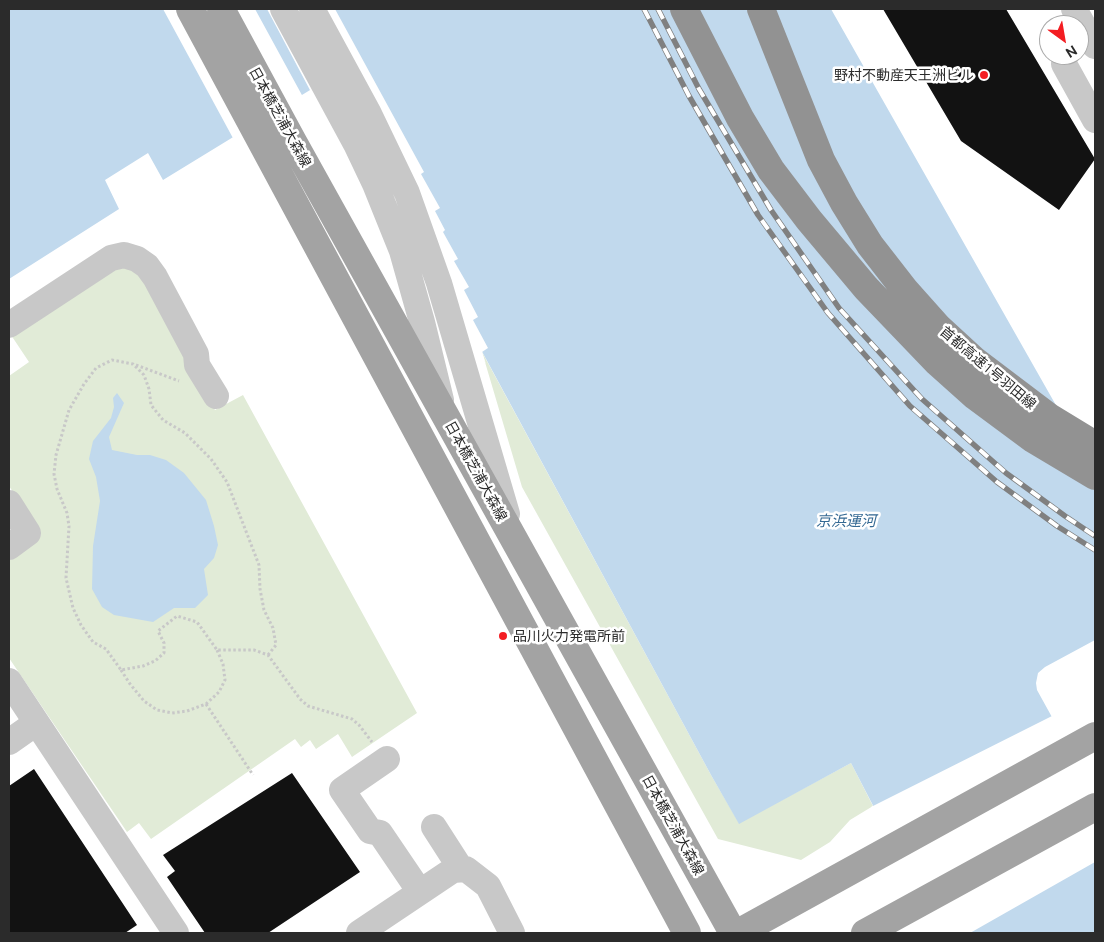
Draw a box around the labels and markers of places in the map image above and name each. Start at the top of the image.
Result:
place label: 野村不動産天王洲ビル [834,67,974,83]
marker: 野村不動産天王洲ビル [978,69,990,81]
place label: 品川火力発電所前 [513,628,625,644]
marker: 品川火力発電所前 [497,630,509,642]

